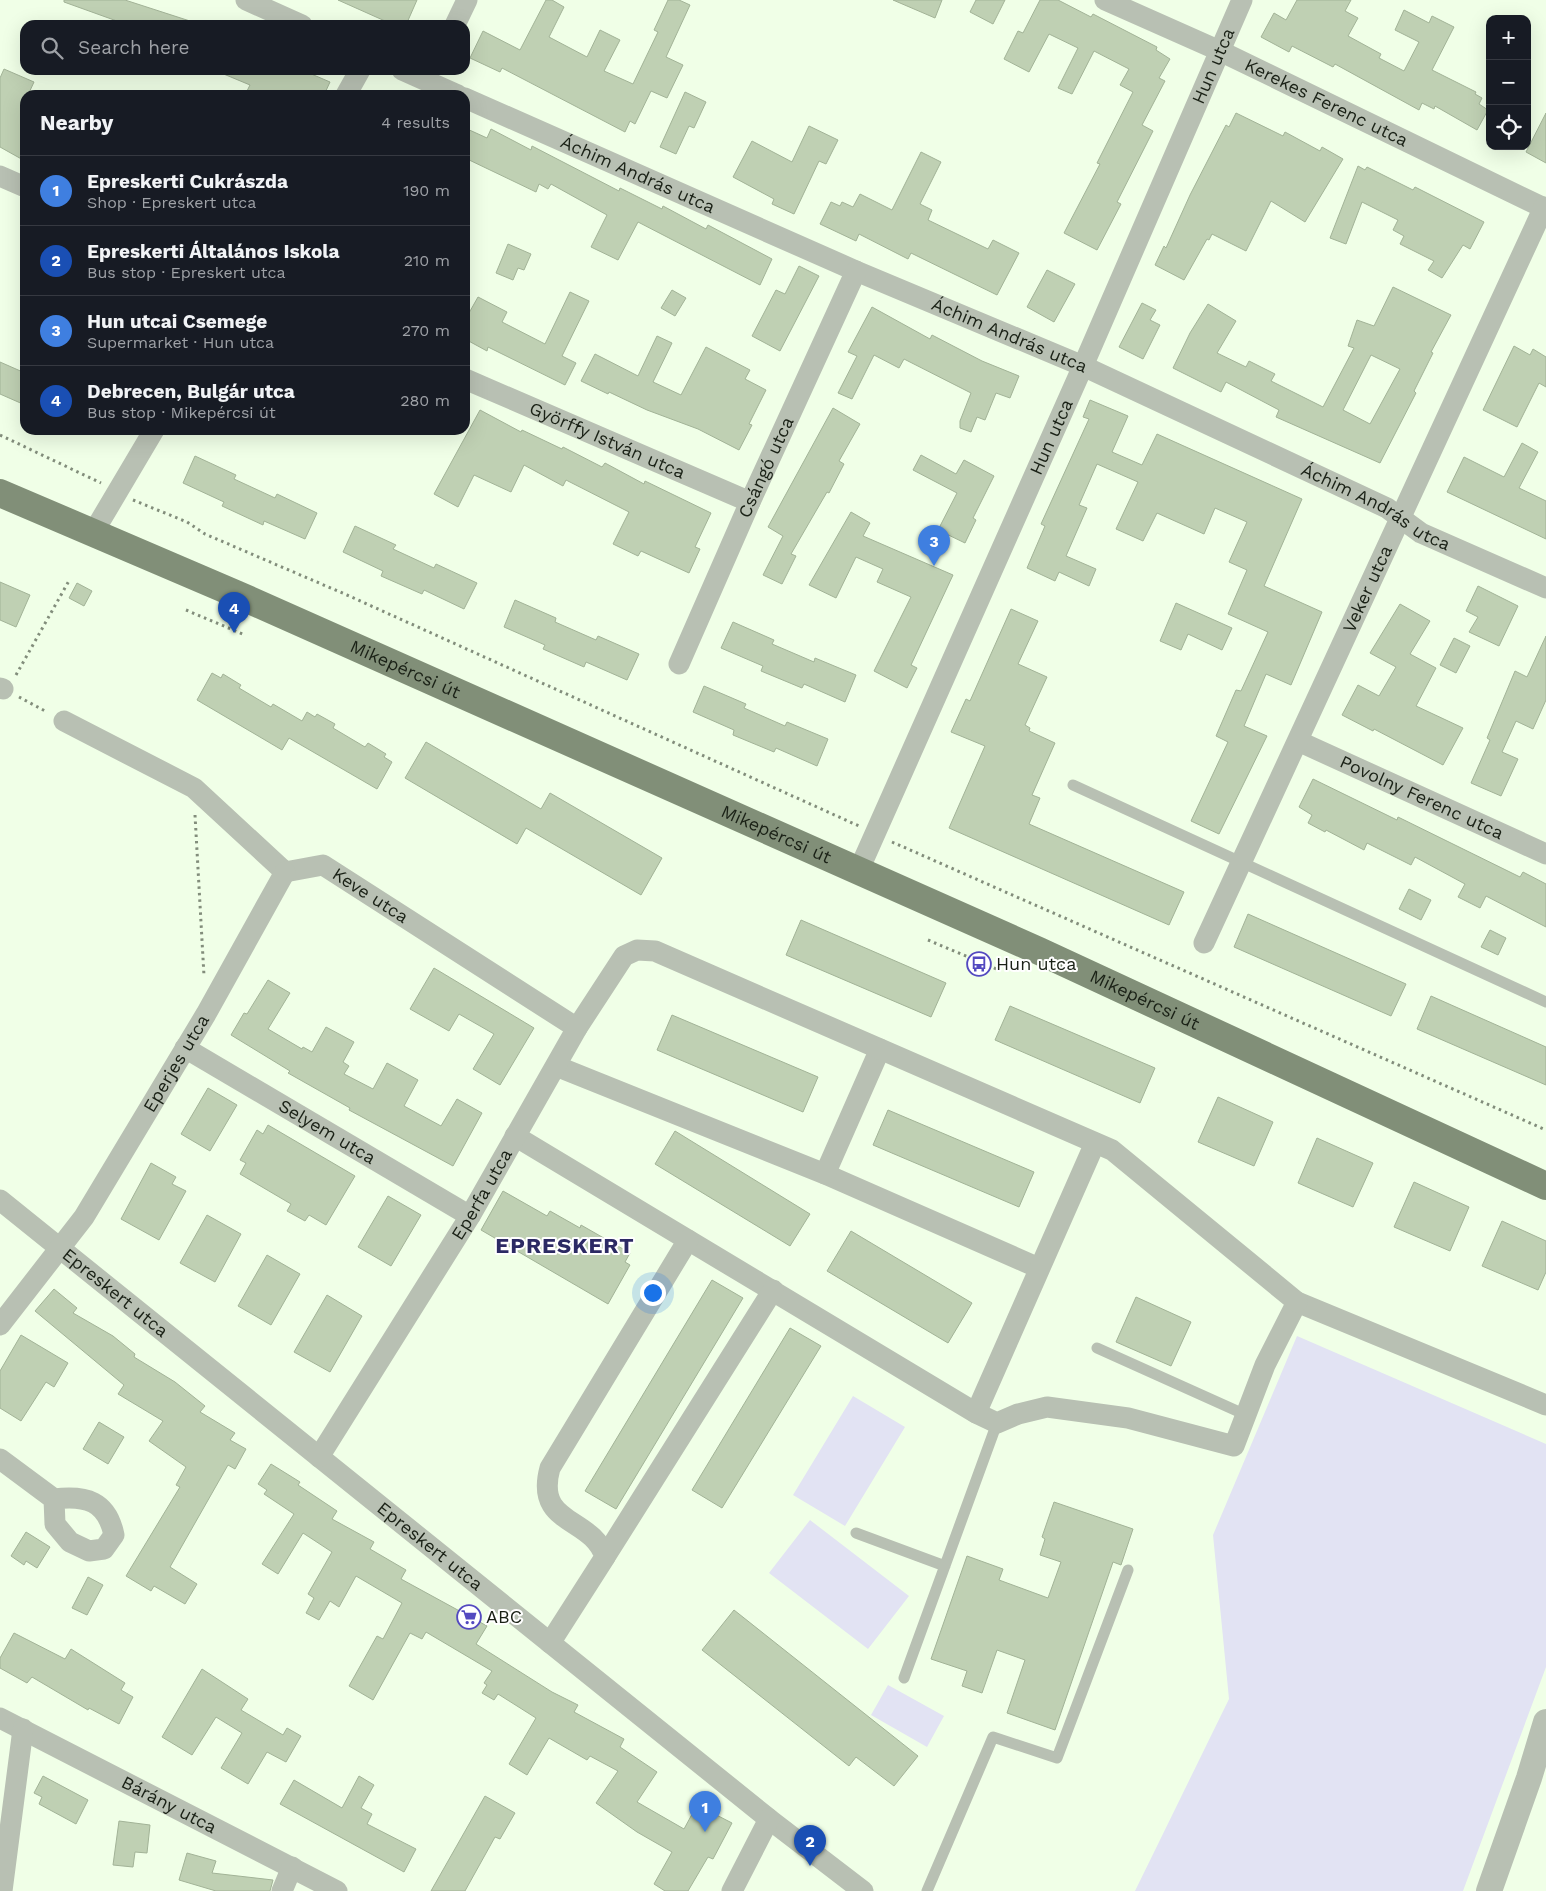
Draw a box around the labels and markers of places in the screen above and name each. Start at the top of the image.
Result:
pin: 3 [918,525,950,566]
pin: 4 [218,592,250,633]
bus stop icon: Hun utca [966,951,992,977]
place label: Hun utca [996,953,1076,974]
supermarket icon: ABC [456,1604,482,1630]
place label: ABC [486,1606,522,1627]
pin: 1 [689,1791,721,1832]
pin: 2 [794,1825,826,1866]

